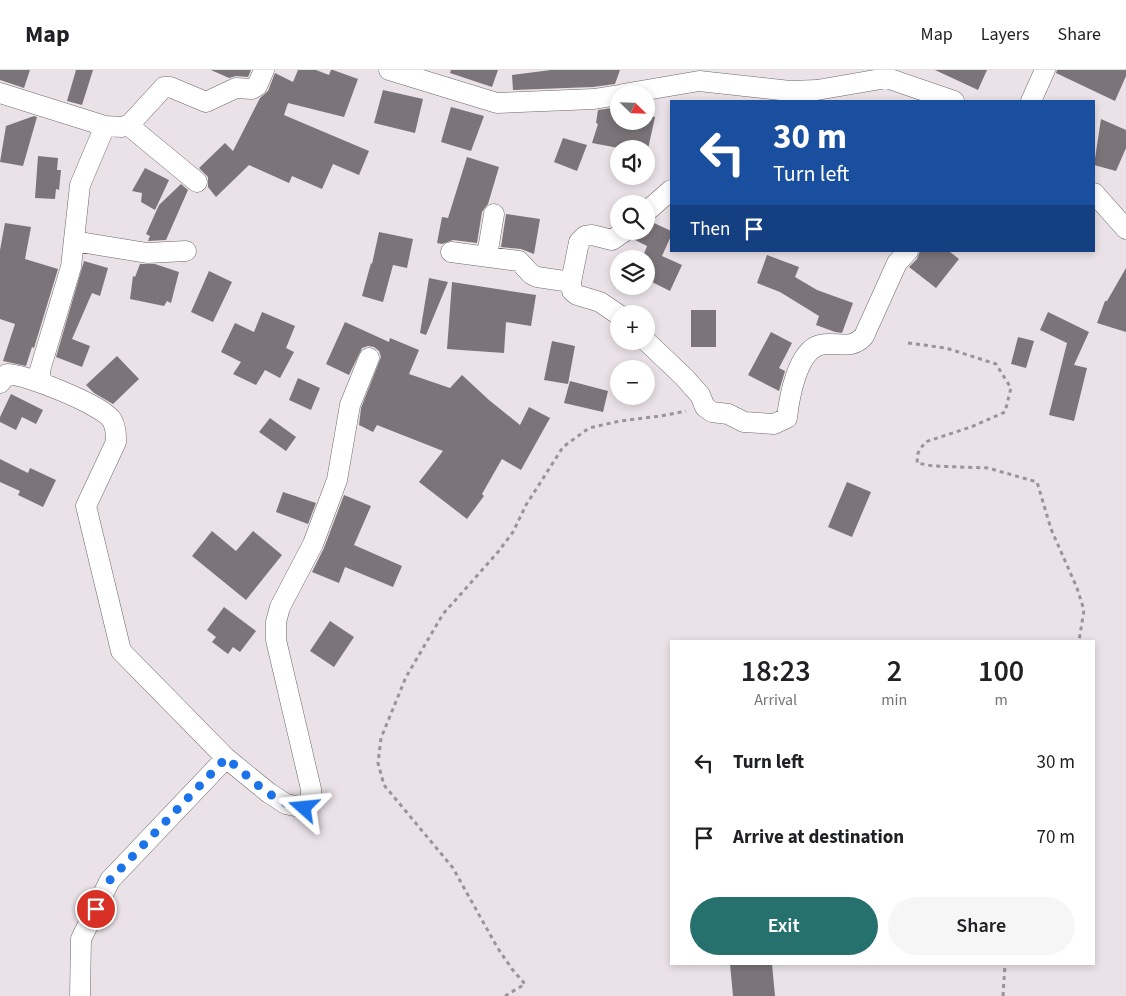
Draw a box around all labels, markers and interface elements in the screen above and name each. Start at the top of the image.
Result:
text: Map [25,17,70,52]
text: Map [921,22,953,47]
text: Layers [981,22,1030,47]
text: Share [1058,22,1101,47]
north arrow [610,85,655,130]
map controls [610,85,655,405]
text: 30 m [773,112,847,162]
icon: left [690,120,755,185]
button: sound [610,140,655,185]
text: Turn left [773,158,849,190]
button: search [610,195,655,240]
icon: arrive [740,215,768,243]
text: Then [690,216,730,243]
button: layers [610,250,655,295]
button: + [610,305,655,350]
button: − [610,360,655,405]
text: 18:23 [741,650,811,693]
text: 2 [887,650,902,693]
text: 100 [978,650,1024,693]
text: Arrival [754,689,797,711]
text: min [881,689,907,711]
text: m [995,689,1008,711]
icon: left [690,749,718,777]
text: Turn left [733,749,804,776]
text: 30 m [1037,749,1075,776]
position arrow [277,781,329,833]
icon: arrive [690,824,718,852]
text: Arrive at destination [733,824,904,851]
text: 70 m [1037,824,1075,851]
pin [75,888,117,930]
icon: arrive [82,895,110,923]
button: Exit [690,897,878,955]
button: Share [888,897,1075,955]

